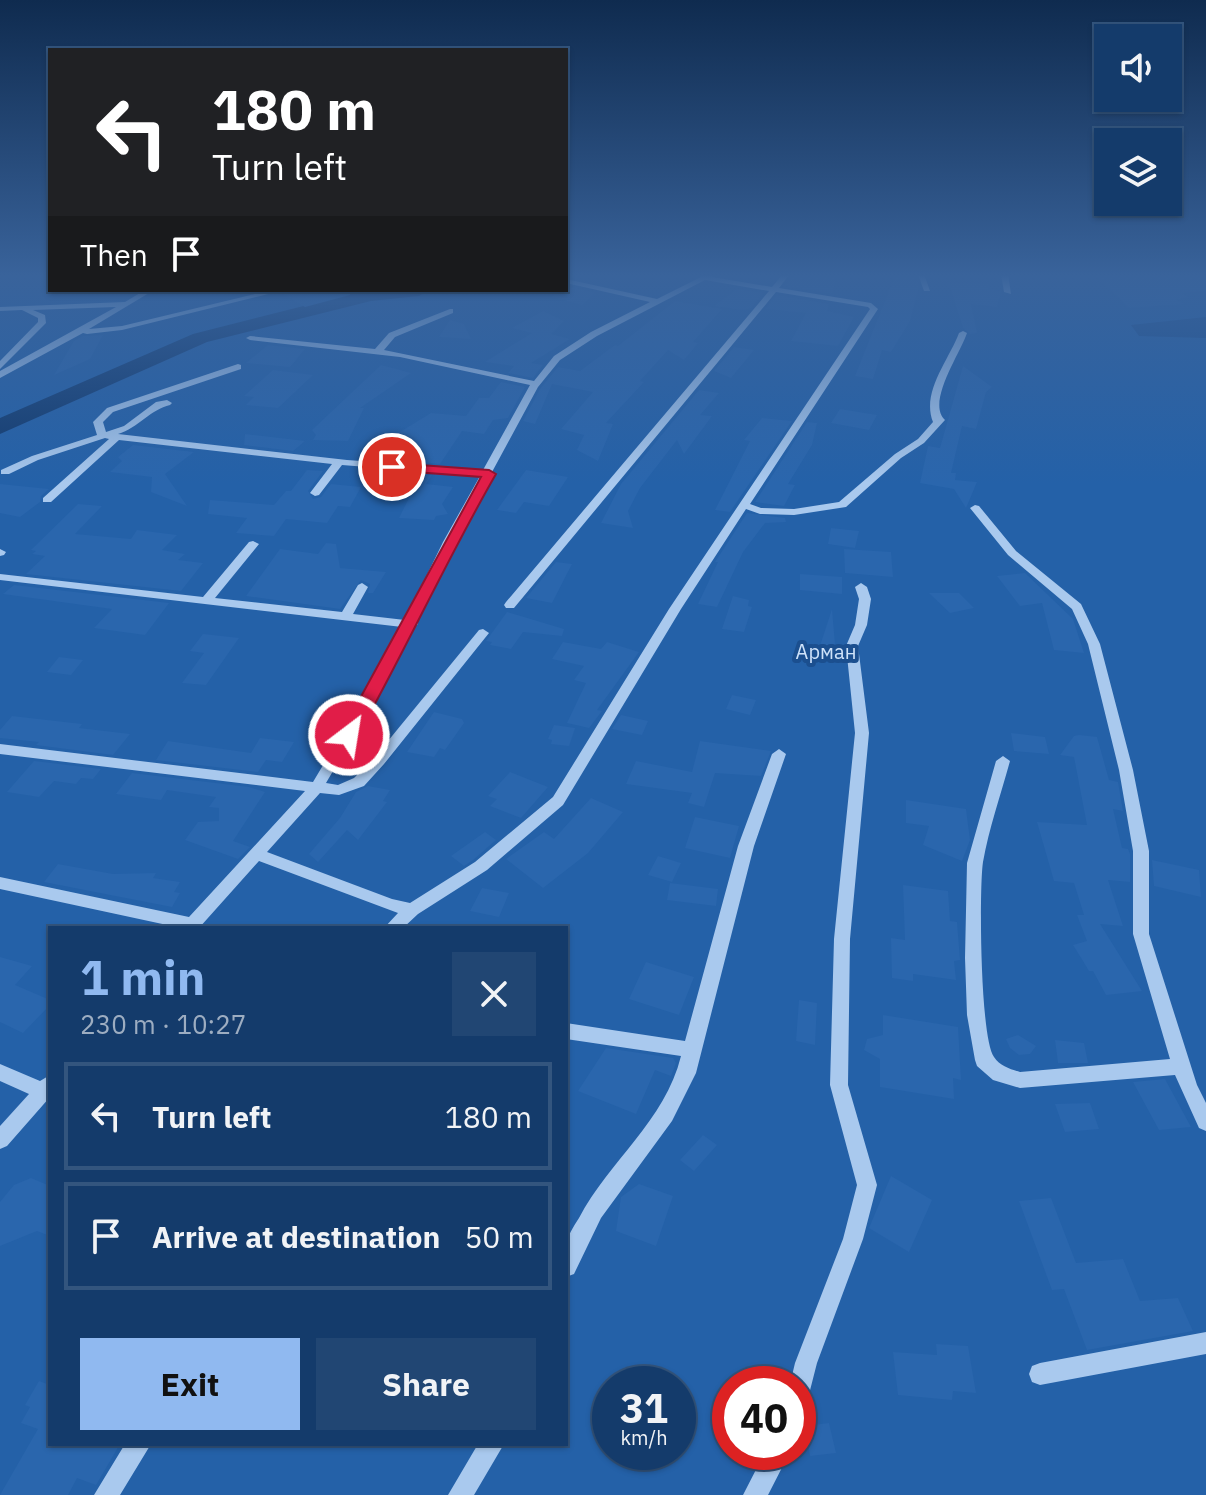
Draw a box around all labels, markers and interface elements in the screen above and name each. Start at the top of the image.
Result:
map controls [1094,24,1182,216]
button: sound [1094,24,1182,112]
text: 180 m [212,73,376,145]
icon: left [80,80,184,184]
button: layers [1094,128,1182,216]
text: Turn left [212,143,347,190]
icon: arrive [164,232,208,276]
text: Then [80,235,148,274]
pin [358,433,426,501]
icon: arrive [370,445,414,489]
park label: Арман [796,638,856,665]
position arrow [307,693,391,777]
text: 1 min [80,946,205,1008]
button: close [452,952,536,1036]
text: 230 m · 10:27 [80,1007,246,1041]
icon: left [84,1094,128,1138]
text: Turn left [152,1097,271,1136]
text: 180 m [445,1097,532,1136]
icon: arrive [84,1214,128,1258]
text: Arrive at destination [152,1217,440,1256]
text: 50 m [464,1217,534,1256]
button: Exit [80,1338,300,1430]
button: Share [316,1338,536,1430]
speed limit sign: 40 [712,1366,816,1470]
text: 31 [620,1382,668,1434]
text: km/h [620,1424,668,1451]

